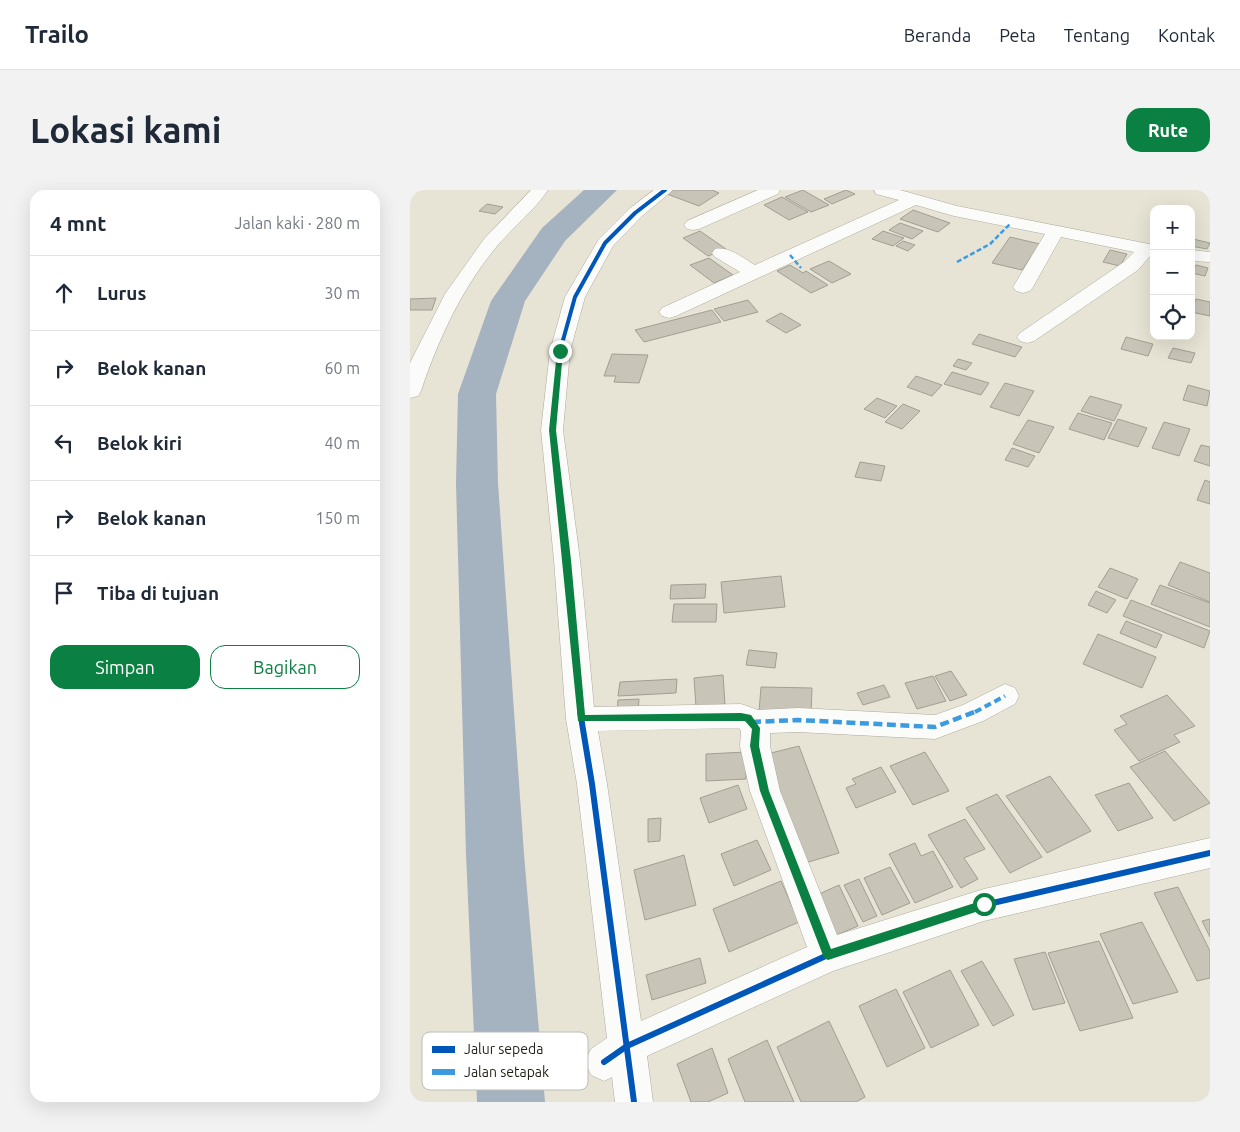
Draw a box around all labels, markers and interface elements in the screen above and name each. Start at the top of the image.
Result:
text: Trailo [25,21,89,48]
text: Beranda [904,25,971,45]
text: Peta [999,25,1036,45]
text: Tentang [1064,25,1130,45]
text: Kontak [1158,25,1215,45]
button: Rute [1126,108,1210,152]
text: Lokasi kami [30,110,222,150]
map controls [1150,205,1195,340]
button: + [1150,205,1195,250]
text: 4 mnt [50,211,106,235]
text: Jalan kaki · 280 m [235,214,360,232]
button: − [1150,250,1195,295]
icon: ahead [50,279,78,307]
text: Lurus [97,282,146,304]
text: 30 m [324,284,360,302]
button: locate [1150,295,1195,340]
route end [549,340,572,363]
icon: right [50,354,78,382]
text: Belok kanan [97,357,206,379]
text: 60 m [324,359,360,377]
icon: left [50,429,78,457]
text: Belok kiri [97,432,182,454]
text: 40 m [324,434,360,452]
icon: right [50,504,78,532]
text: Belok kanan [97,507,206,529]
text: 150 m [315,509,360,527]
icon: arrive [50,579,78,607]
text: Tiba di tujuan [97,582,219,604]
button: Simpan [50,645,200,689]
button: Bagikan [210,645,360,689]
route start [973,893,996,916]
legend [422,1032,588,1090]
text: Jalur sepeda [464,1041,543,1057]
text: Jalan setapak [464,1064,549,1080]

